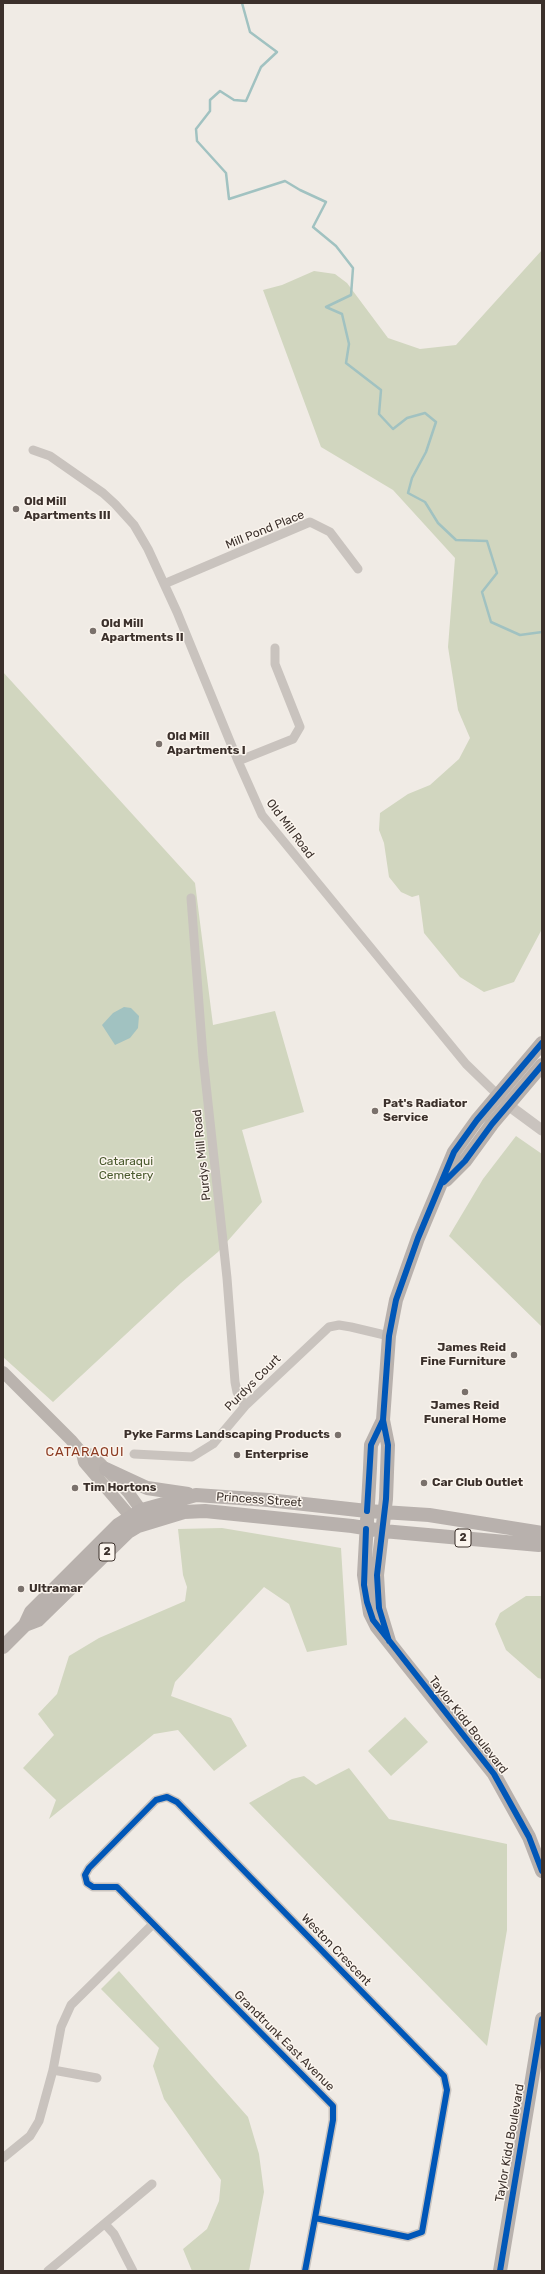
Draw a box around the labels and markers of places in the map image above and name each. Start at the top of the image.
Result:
place label: Old Mill Apartments III [24,495,111,523]
marker: Old Mill Apartments III [11,504,21,514]
place label: Old Mill Apartments II [101,617,184,645]
marker: Old Mill Apartments II [88,626,98,636]
place label: Old Mill Apartments I [167,730,246,758]
marker: Old Mill Apartments I [154,739,164,749]
place label: Pat's Radiator Service [383,1097,467,1125]
marker: Pat's Radiator Service [370,1106,380,1116]
place label: James Reid Fine Furniture [420,1341,506,1369]
marker: James Reid Fine Furniture [509,1350,519,1360]
marker: James Reid Funeral Home [460,1387,470,1397]
place label: James Reid Funeral Home [424,1399,506,1427]
place label: Pyke Farms Landscaping Products [124,1428,330,1442]
marker: Pyke Farms Landscaping Products [333,1430,343,1440]
place label: Enterprise [245,1448,309,1462]
marker: Enterprise [232,1450,242,1460]
place label: Car Club Outlet [432,1476,523,1490]
marker: Car Club Outlet [419,1478,429,1488]
place label: Tim Hortons [83,1481,156,1495]
marker: Tim Hortons [70,1483,80,1493]
place label: Ultramar [29,1582,83,1596]
marker: Ultramar [16,1584,26,1594]

